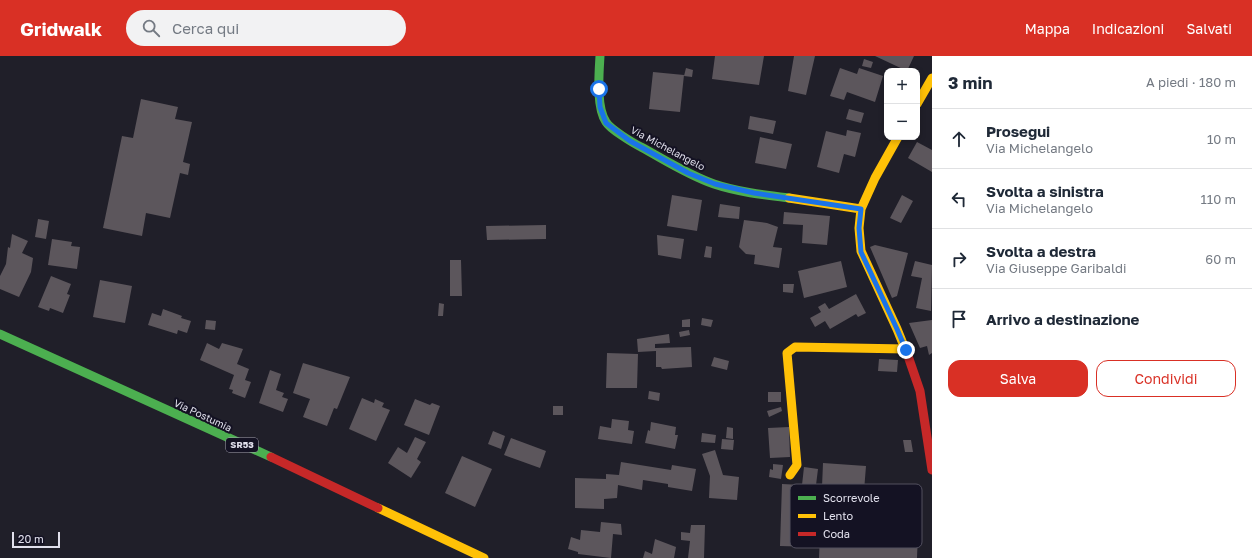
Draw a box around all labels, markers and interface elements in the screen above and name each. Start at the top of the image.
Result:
search box [126,10,406,46]
text: Gridwalk [20,17,102,40]
icon: search [140,17,162,39]
text: Cerca qui [172,19,239,37]
text: Mappa [1025,20,1070,37]
text: Indicazioni [1092,20,1164,37]
text: Salvati [1186,20,1232,37]
map controls [884,68,920,140]
button: + [884,68,920,104]
text: 3 min [948,72,992,93]
text: A piedi · 180 m [1146,74,1236,90]
route start [590,80,608,98]
button: − [884,104,920,140]
text: Prosegui [986,122,1050,140]
street label: Via Michelangelo [629,123,707,173]
icon: ahead [948,128,970,150]
text: 10 m [1207,131,1236,147]
text: Via Michelangelo [986,140,1093,156]
text: Svolta a sinistra [986,182,1104,200]
icon: left [948,188,970,210]
text: 110 m [1201,191,1236,207]
text: Via Michelangelo [986,200,1093,216]
text: Svolta a destra [986,242,1096,260]
icon: right [948,248,970,270]
text: 60 m [1205,251,1236,267]
text: Via Giuseppe Garibaldi [986,260,1126,276]
icon: arrive [948,308,970,330]
text: Arrivo a destinazione [986,310,1139,328]
route end [897,341,915,359]
button: Salva [948,360,1088,397]
button: Condividi [1096,360,1236,397]
street label: Via Postumia [172,396,234,434]
road number: SR53 [226,438,258,452]
legend [790,484,922,548]
text: Scorrevole [823,491,880,504]
text: Lento [823,509,854,522]
text: Coda [823,527,850,540]
scale bar [12,530,60,549]
text: 20 m [18,532,44,545]

